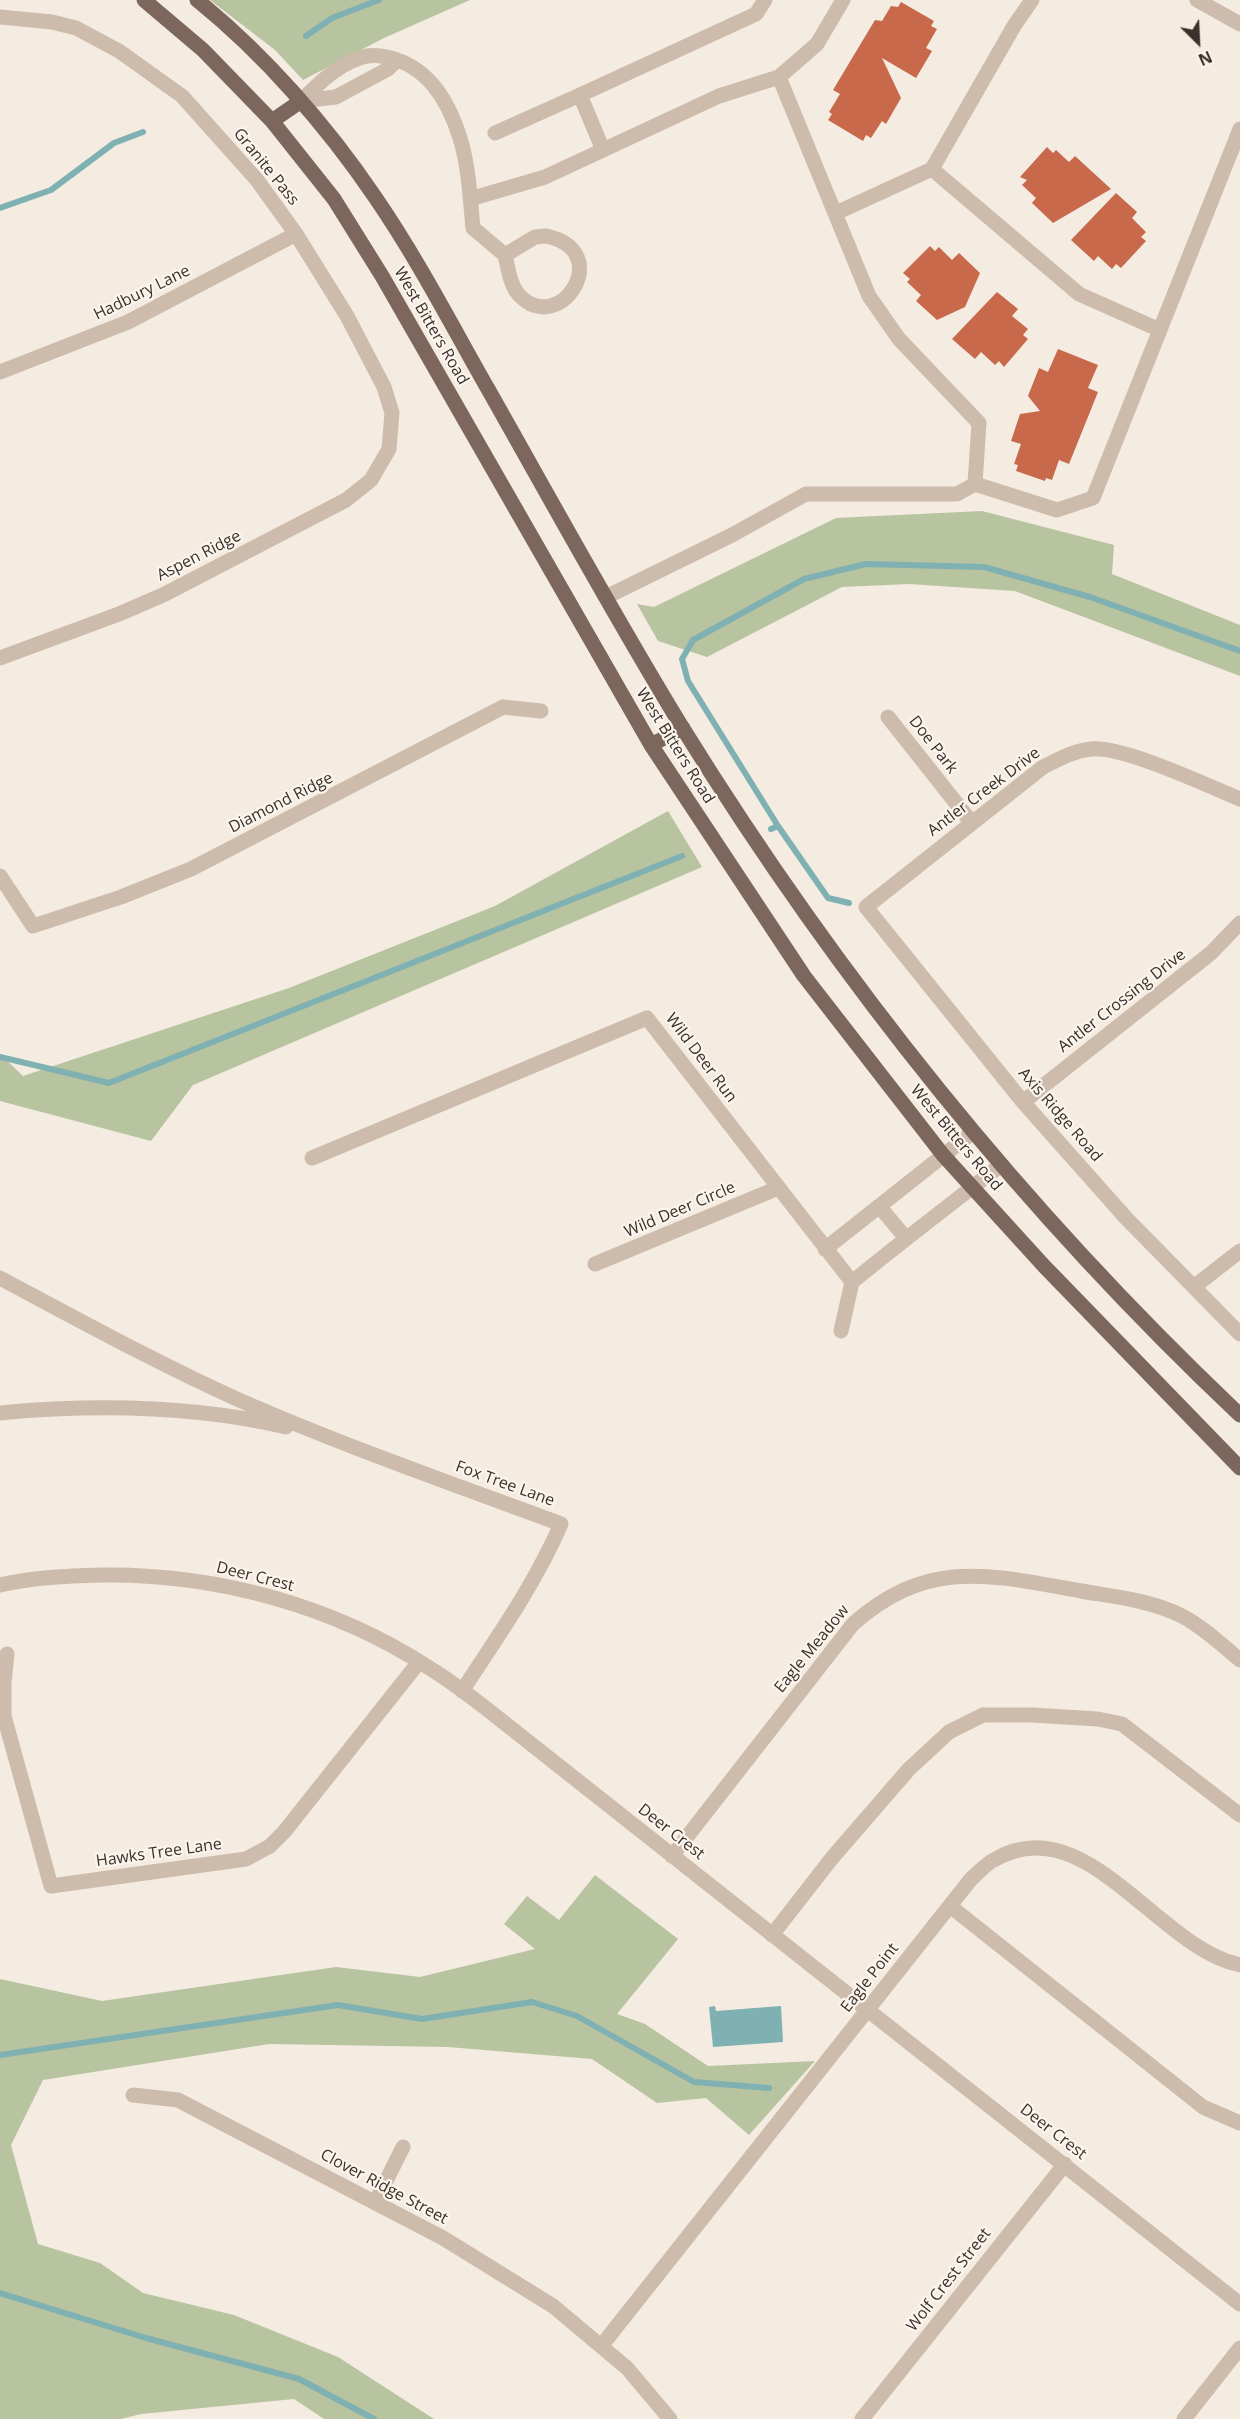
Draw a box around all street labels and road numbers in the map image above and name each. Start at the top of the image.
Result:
street label: Granite Pass [229,125,303,209]
street label: Hadbury Lane [91,261,193,325]
street label: West Bitters Road [390,264,472,388]
street label: Aspen Ridge [154,527,244,585]
street label: West Bitters Road [632,685,718,807]
street label: Doe Park [905,712,961,778]
street label: Antler Creek Drive [924,744,1044,840]
street label: Diamond Ridge [226,769,336,837]
street label: Antler Crossing Drive [1054,945,1190,1057]
street label: Wild Deer Run [661,1010,741,1106]
street label: Axis Ridge Road [1014,1064,1106,1166]
street label: West Bitters Road [906,1081,1006,1195]
street label: Wild Deer Circle [622,1178,738,1242]
street label: Fox Tree Lane [453,1457,557,1511]
street label: Deer Crest [214,1558,296,1596]
street label: Eagle Meadow [771,1601,853,1697]
street label: Deer Crest [634,1800,708,1864]
street label: Hawks Tree Lane [95,1835,223,1871]
street label: Eagle Point [837,1940,903,2016]
street label: Deer Crest [1016,2100,1090,2164]
street label: Clover Ridge Street [317,2145,451,2229]
street label: Wolf Crest Street [903,2225,995,2335]

